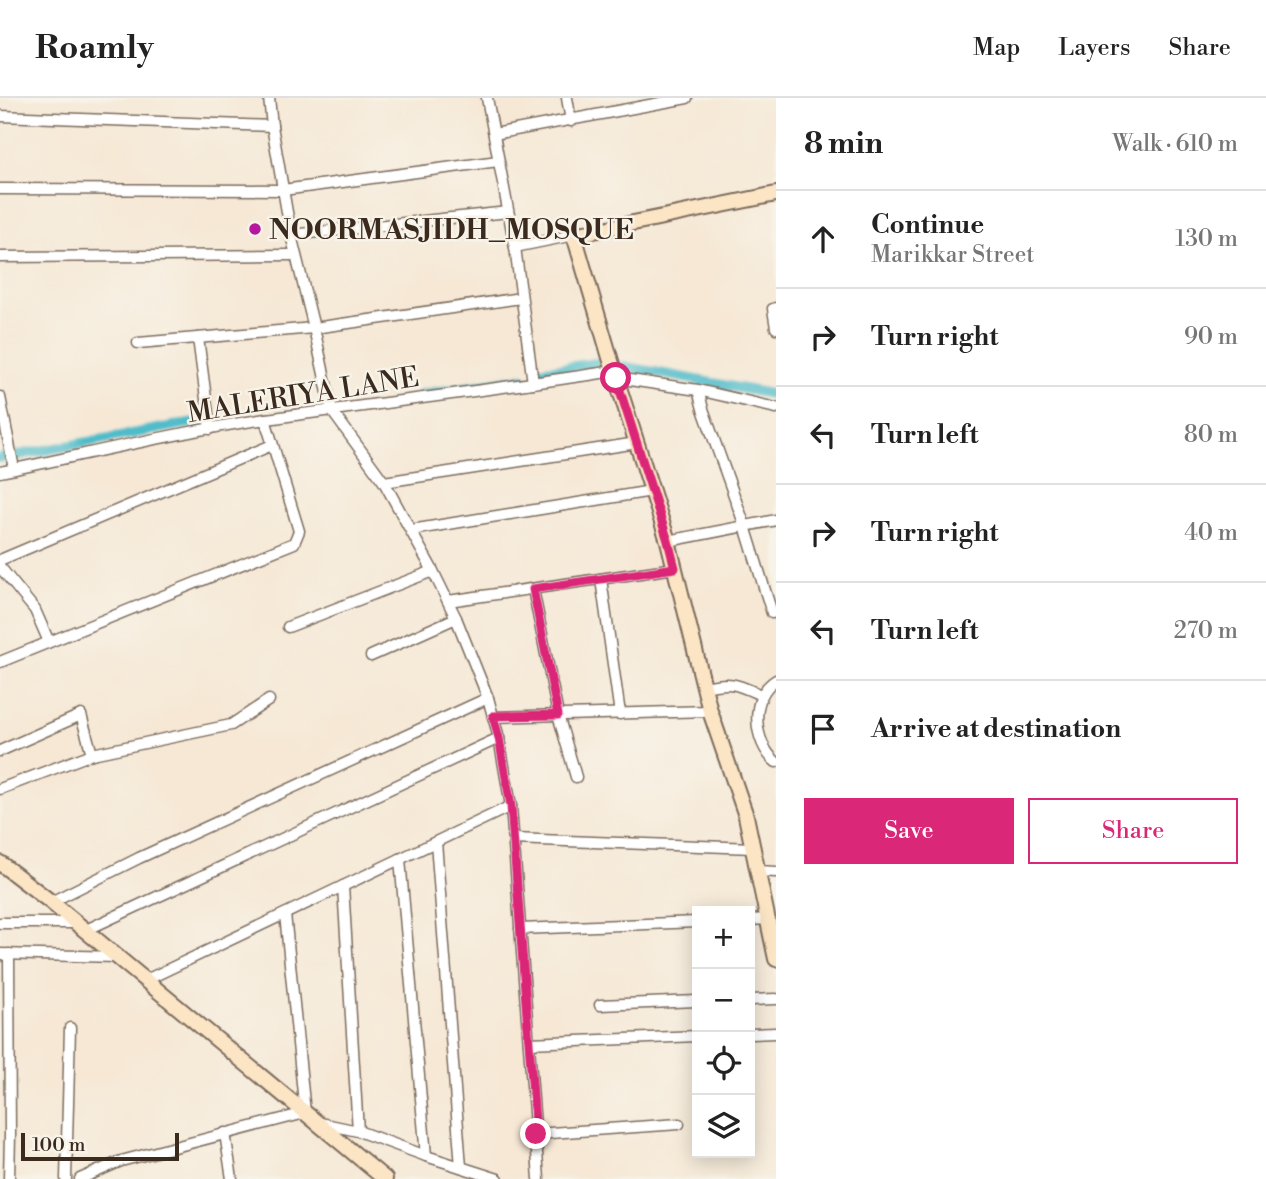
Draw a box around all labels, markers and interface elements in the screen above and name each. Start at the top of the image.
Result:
text: Roamly [35,28,154,69]
text: Map [973,33,1020,63]
text: Layers [1058,33,1130,63]
text: Share [1168,33,1231,63]
text: 8 min [804,125,883,163]
text: Walk · 610 m [1112,130,1238,158]
text: Continue [871,209,984,241]
place label: NOORMASJIDH_MOSQUE [269,213,634,248]
icon: ahead [804,220,842,258]
marker: NOORMASJIDH_MOSQUE [247,221,263,237]
text: 130 m [1175,225,1238,253]
text: Marikkar Street [871,241,1034,269]
icon: right [804,318,842,356]
text: Turn right [871,321,999,353]
text: 90 m [1184,323,1238,351]
street label: MALERIYA LANE [185,360,421,431]
route start [600,362,631,393]
icon: left [804,416,842,454]
text: Turn left [871,419,979,451]
text: 80 m [1184,421,1238,449]
icon: right [804,514,842,552]
text: Turn right [871,517,999,549]
text: 40 m [1184,519,1238,547]
icon: left [804,612,842,650]
text: Turn left [871,615,979,647]
text: 270 m [1174,617,1238,645]
icon: arrive [804,710,842,748]
text: Arrive at destination [871,713,1121,745]
button: Save [804,798,1014,864]
button: Share [1028,798,1238,864]
map controls [692,906,755,1158]
button: + [692,906,755,969]
button: − [692,969,755,1032]
button: locate [692,1032,755,1095]
button: layers [692,1095,755,1158]
route end [520,1118,551,1149]
scale bar [21,1130,178,1162]
text: 100 m [32,1133,85,1157]

